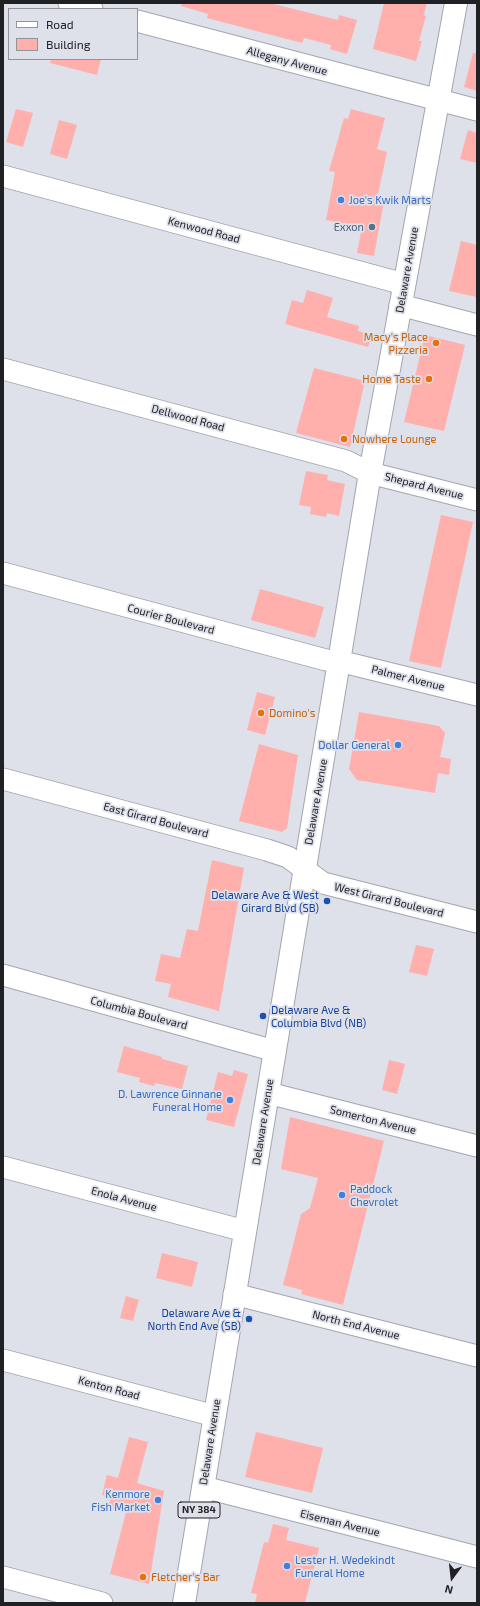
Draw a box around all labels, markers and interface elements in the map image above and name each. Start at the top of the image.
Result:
legend [8,8,138,60]
text: Road [46,17,74,31]
text: Building [46,37,90,51]
street label: Allegany Avenue [245,44,329,78]
place label: Joe's Kwik Marts [349,193,431,207]
marker: Joe's Kwik Marts [336,195,346,205]
street label: Kenwood Road [166,214,242,246]
place label: Exxon [334,220,364,234]
marker: Exxon [367,222,377,232]
street label: Delaware Avenue [393,226,421,314]
place label: Macy's Place Pizzeria [364,330,428,356]
marker: Macy's Place Pizzeria [431,338,441,348]
place label: Home Taste [362,372,421,386]
marker: Home Taste [424,374,434,384]
street label: Dellwood Road [150,402,226,434]
place label: Nowhere Lounge [352,432,437,446]
marker: Nowhere Lounge [339,434,349,444]
street label: Shepard Avenue [383,470,465,502]
street label: Courier Boulevard [126,601,216,637]
street label: Palmer Avenue [370,663,446,693]
place label: Domino's [269,706,315,720]
marker: Domino's [256,708,266,718]
place label: Dollar General [318,738,390,752]
marker: Dollar General [393,740,403,750]
street label: Delaware Avenue [302,758,330,846]
street label: East Girard Boulevard [102,800,210,840]
street label: West Girard Boulevard [333,880,445,920]
place label: Delaware Ave & West Girard Blvd (SB) [211,888,319,914]
marker: Delaware Ave & West Girard Blvd (SB) [322,896,332,906]
street label: Columbia Boulevard [89,994,189,1032]
place label: Delaware Ave & Columbia Blvd (NB) [271,1003,366,1029]
marker: Delaware Ave & Columbia Blvd (NB) [258,1011,268,1021]
street label: Delaware Avenue [250,1078,276,1166]
place label: D. Lawrence Ginnane Funeral Home [118,1087,222,1113]
marker: D. Lawrence Ginnane Funeral Home [225,1095,235,1105]
street label: Somerton Avenue [328,1103,418,1137]
place label: Paddock Chevrolet [350,1182,398,1208]
street label: Enola Avenue [90,1184,158,1214]
marker: Paddock Chevrolet [337,1190,347,1200]
place label: Delaware Ave & North End Ave (SB) [147,1306,241,1332]
street label: North End Avenue [311,1308,401,1342]
marker: Delaware Ave & North End Ave (SB) [244,1314,254,1324]
street label: Kenton Road [77,1373,141,1403]
street label: Delaware Avenue [197,1398,223,1486]
place label: Kenmore Fish Market [91,1487,150,1513]
marker: Kenmore Fish Market [153,1495,163,1505]
road number: NY 384 [178,1502,220,1518]
street label: Eiseman Avenue [299,1507,381,1539]
place label: Lester H. Wedekindt Funeral Home [295,1553,395,1579]
north arrow [432,1558,472,1598]
marker: Lester H. Wedekindt Funeral Home [282,1561,292,1571]
place label: Fletcher's Bar [151,1570,220,1584]
marker: Fletcher's Bar [138,1572,148,1582]
text: N [443,1583,454,1597]

